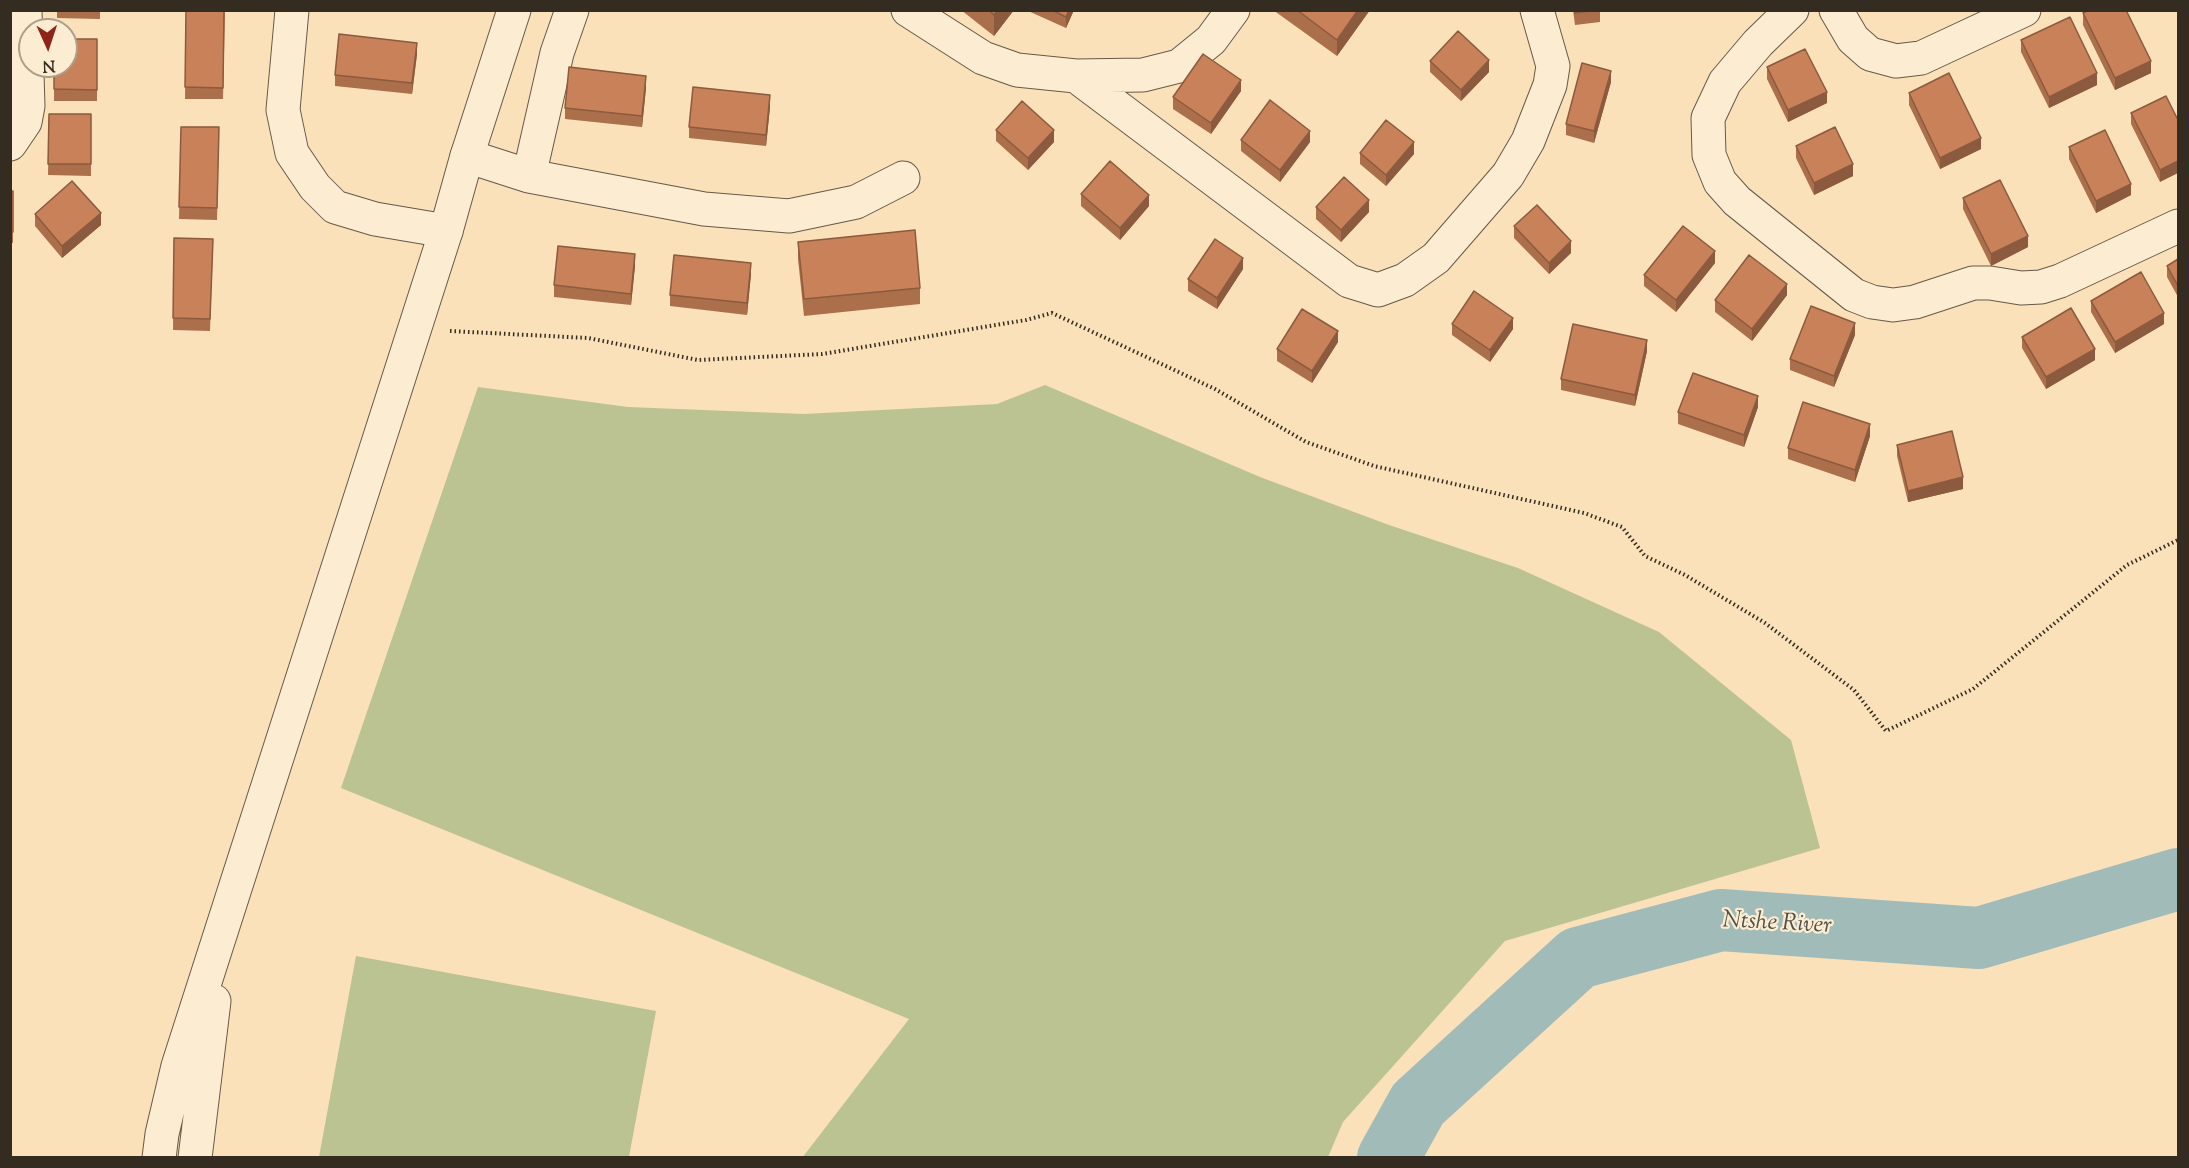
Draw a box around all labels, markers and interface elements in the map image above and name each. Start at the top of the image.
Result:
north arrow [18,18,78,78]
text: N [42,53,56,76]
water label: Ntshe River [1722,908,1832,942]

